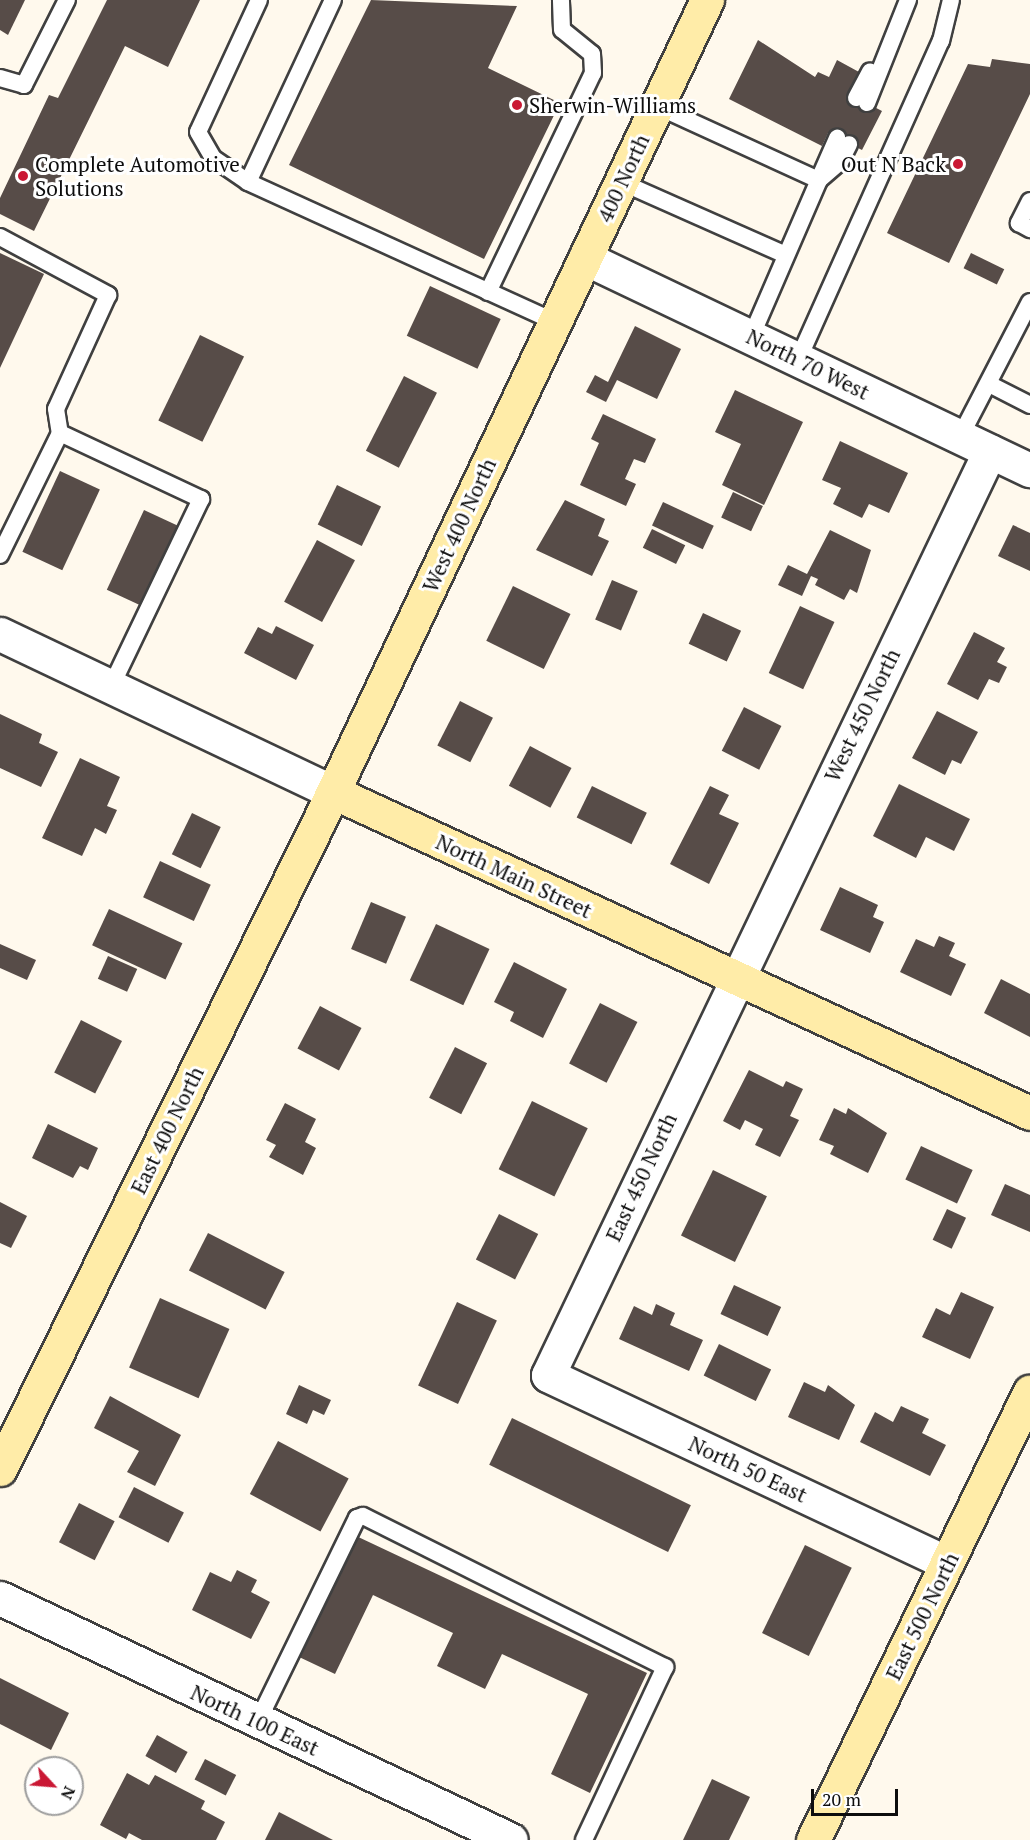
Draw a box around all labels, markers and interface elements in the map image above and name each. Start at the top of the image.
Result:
place label: Sherwin-Williams [529,92,696,118]
marker: Sherwin-Williams [510,98,524,112]
street label: 400 North [592,130,654,226]
place label: Complete Automotive Solutions [35,151,240,201]
place label: Out N Back [841,151,946,177]
marker: Out N Back [951,157,965,171]
marker: Complete Automotive Solutions [16,169,30,183]
street label: North 70 West [743,323,873,405]
street label: West 400 North [417,454,501,596]
street label: West 450 North [819,644,905,786]
street label: North Main Street [432,829,596,923]
street label: East 400 North [125,1062,209,1198]
street label: East 450 North [600,1109,682,1245]
street label: North 50 East [685,1431,811,1507]
street label: East 500 North [880,1548,964,1684]
street label: North 100 East [187,1679,323,1761]
north arrow [24,1756,84,1816]
scale bar [814,1777,901,1815]
text: N [56,1783,81,1803]
text: 20 m [822,1787,861,1811]

